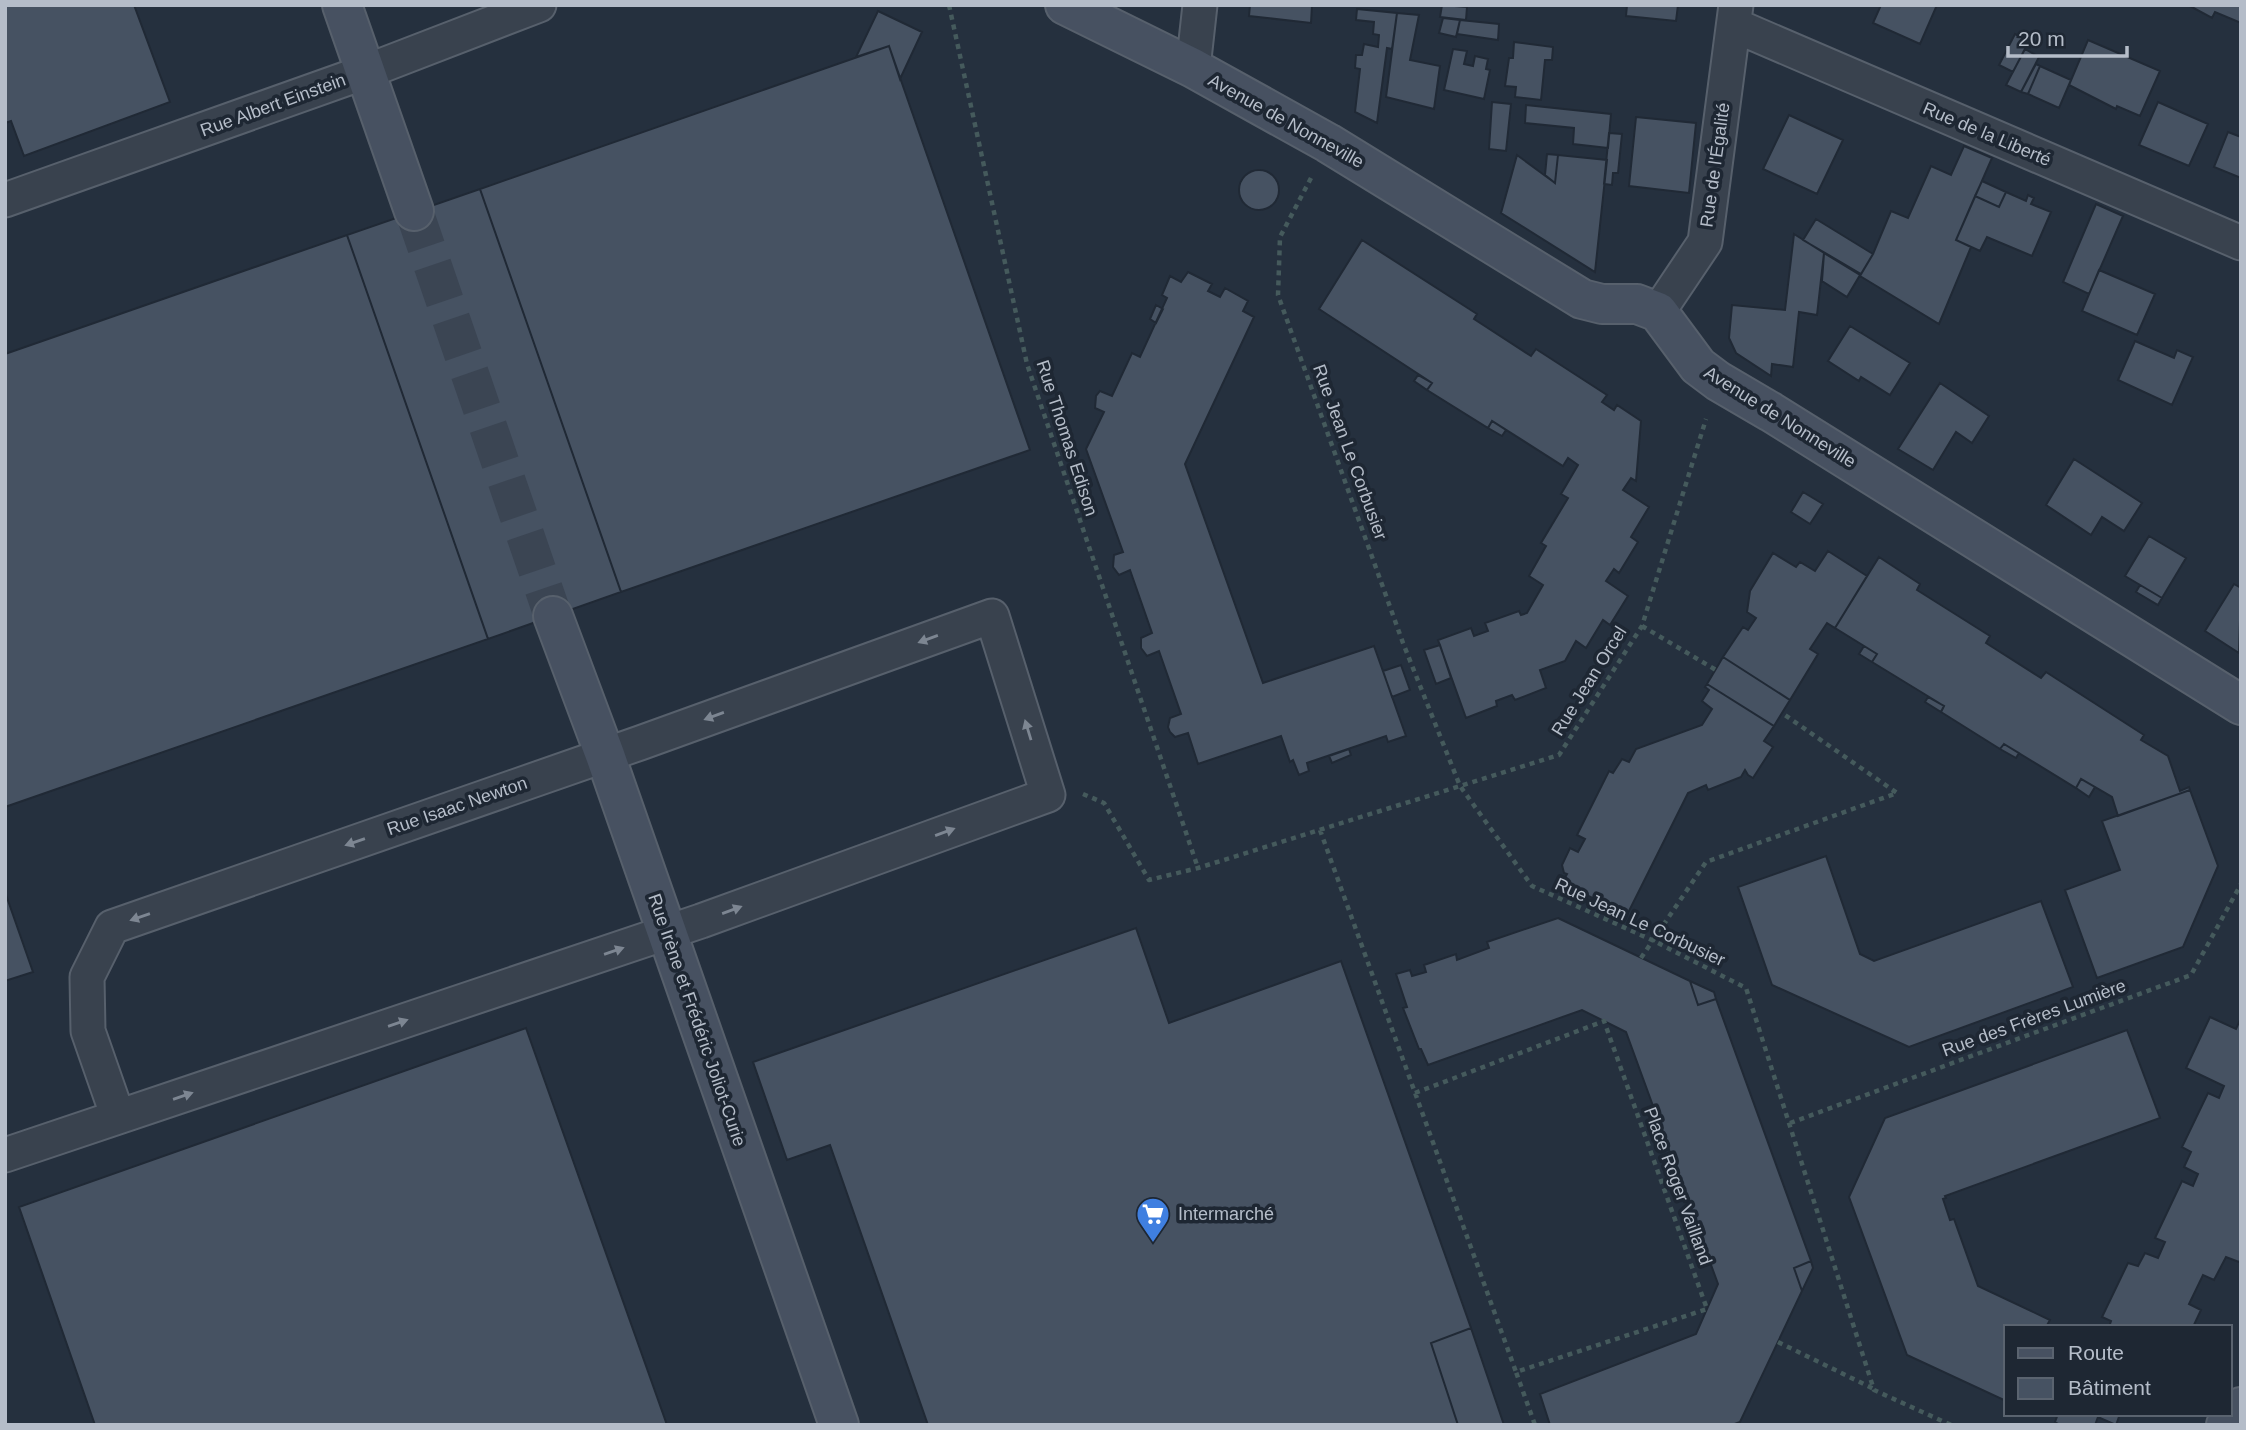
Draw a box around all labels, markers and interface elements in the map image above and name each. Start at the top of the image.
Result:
scale bar [2008,14,2127,58]
text: 20 m [2018,27,2065,50]
street label: Rue Albert Einstein [198,69,348,141]
street label: Avenue de Nonneville [1205,70,1367,172]
street label: Rue de la Liberté [1920,98,2054,170]
street label: Rue de l'Égalité [1696,101,1734,229]
street label: Rue Thomas Edison [1032,358,1102,518]
street label: Rue Jean Le Corbusier [1309,362,1391,542]
street label: Avenue de Nonneville [1701,362,1859,472]
street label: Rue Jean Orcel [1547,623,1631,739]
one-way arrow [918,634,939,645]
one-way arrow [704,711,725,722]
one-way arrow [1022,719,1032,740]
street label: Rue Isaac Newton [384,773,530,839]
one-way arrow [935,827,956,838]
one-way arrow [344,837,365,848]
street label: Rue Jean Le Corbusier [1552,874,1728,970]
street label: Rue Irène et Frédéric Joliot-Curie [644,891,750,1149]
one-way arrow [721,904,742,915]
one-way arrow [130,912,151,923]
one-way arrow [604,945,625,955]
street label: Rue des Frères Lumière [1939,975,2129,1061]
one-way arrow [388,1017,409,1028]
one-way arrow [172,1090,193,1101]
street label: Place Roger Vailland [1640,1104,1716,1268]
supermarket icon: Intermarché [1134,1195,1172,1244]
place label: Intermarché [1178,1204,1274,1224]
legend [2004,1325,2232,1416]
text: Route [2068,1341,2124,1364]
text: Bâtiment [2068,1376,2151,1399]

